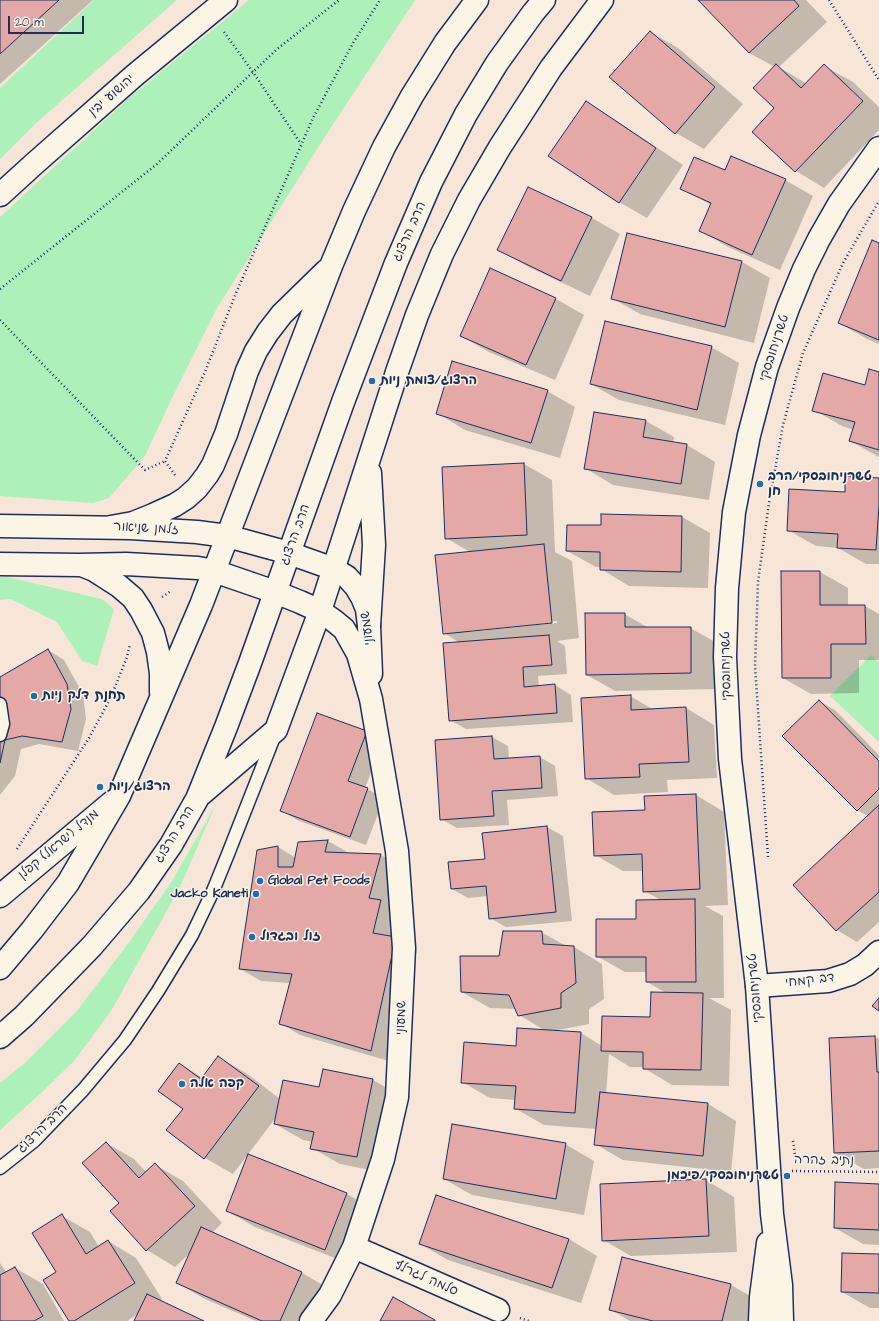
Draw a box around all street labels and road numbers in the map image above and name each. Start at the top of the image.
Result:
street label: יהושוע יבין [86,72,138,120]
street label: הרב הרצוג [390,200,430,264]
street label: טשרניחובסקי [757,312,793,384]
street label: הרב הרצוג [278,502,314,568]
street label: זלמן שניאור [113,519,179,539]
street label: שמעוני [358,610,378,646]
street label: טשרניחובסקי [719,631,735,701]
street label: הרב הרצוג [152,804,198,866]
street label: מנדל (ישראל) קפלן [16,807,102,883]
street label: טשרניחובסקי [745,953,767,1023]
street label: דב קמחי [785,970,835,992]
street label: שמעוני [394,1001,410,1035]
street label: הרב הרצוג [15,1101,71,1157]
street label: נתיב זהרה [794,1153,854,1169]
street label: סלמה לגרלף [392,1258,460,1300]

